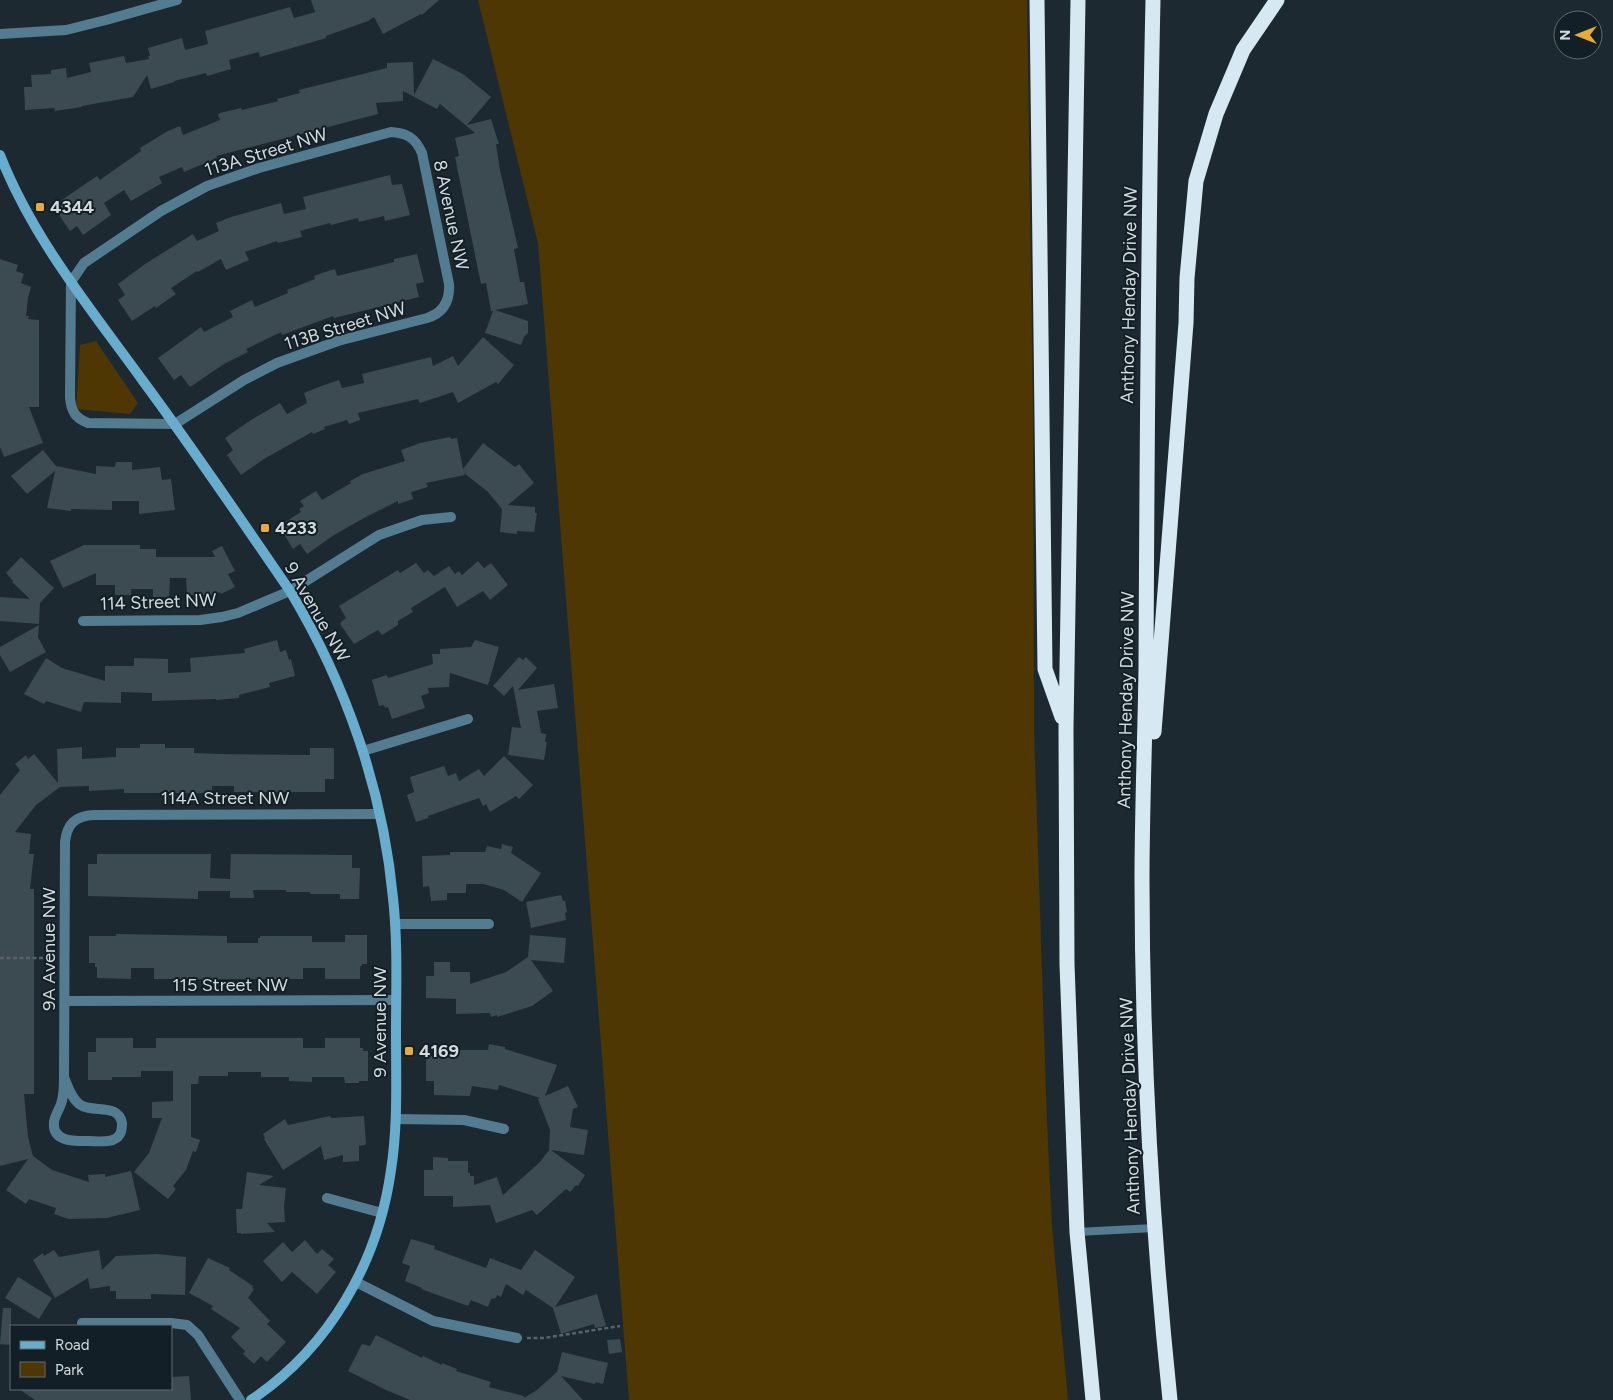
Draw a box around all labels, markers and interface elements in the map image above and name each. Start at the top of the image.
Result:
north arrow [1553,10,1603,60]
text: N [1557,30,1574,40]
street label: 113A Street NW [202,123,331,181]
street label: 8 Avenue NW [429,158,474,273]
street label: Anthony Henday Drive NW [1116,185,1142,404]
place label: 4344 [50,196,94,218]
marker: 4344 [34,201,46,213]
street label: 113B Street NW [281,297,409,355]
place label: 4233 [275,517,317,539]
marker: 4233 [259,522,271,534]
street label: 9 Avenue NW [280,558,355,666]
street label: 114 Street NW [99,589,217,615]
street label: Anthony Henday Drive NW [1113,590,1139,809]
street label: 114A Street NW [161,787,290,809]
street label: 9A Avenue NW [38,887,60,1011]
street label: 9 Avenue NW [369,966,391,1078]
street label: 115 Street NW [172,974,289,996]
street label: Anthony Henday Drive NW [1115,996,1145,1215]
place label: 4169 [419,1040,459,1062]
marker: 4169 [403,1045,415,1057]
legend [10,1325,172,1390]
text: Road [55,1336,90,1354]
text: Park [55,1361,84,1379]

